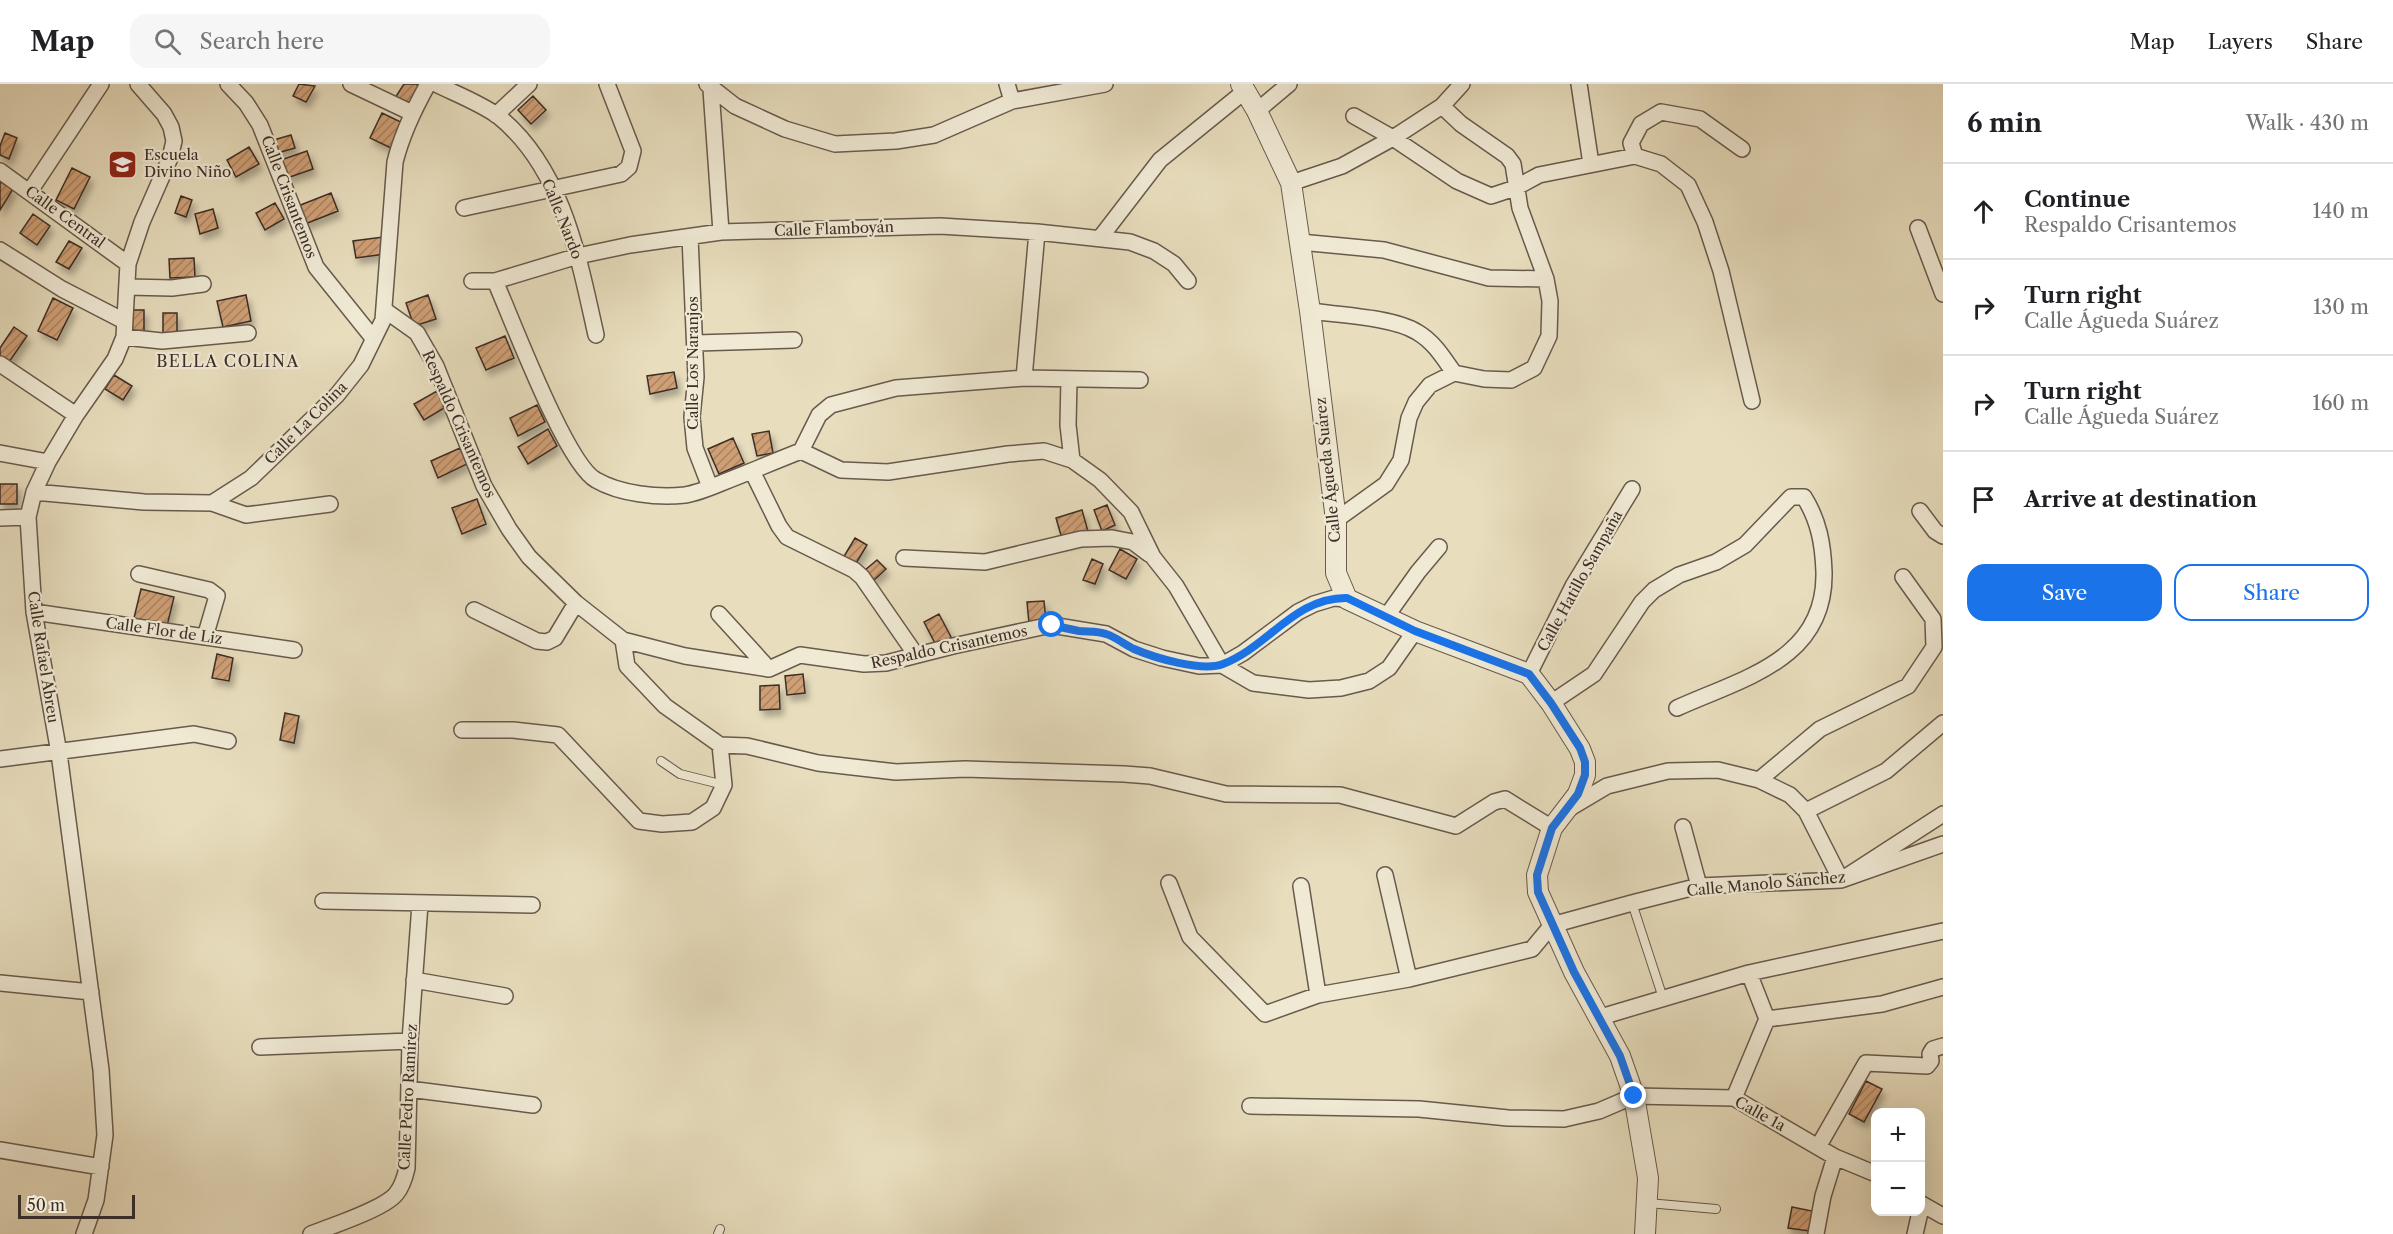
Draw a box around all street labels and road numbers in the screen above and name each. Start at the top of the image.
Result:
street label: Calle Crisantemos [257,133,322,261]
street label: Calle Nardo [538,176,587,262]
street label: Calle Central [22,181,109,252]
street label: Calle Flamboyán [774,217,895,240]
street label: Calle Los Naranjos [683,296,702,430]
street label: Respaldo Crisantemos [418,347,501,500]
street label: Calle La Colina [260,377,351,468]
street label: Calle Águeda Suárez [1310,396,1345,544]
street label: Calle Hatillo Sampaña [1533,507,1626,655]
street label: Calle Rafael Abreu [24,590,63,724]
street label: Calle Flor de Liz [104,613,224,648]
street label: Respaldo Crisantemos [869,621,1029,672]
street label: Calle Manolo Sánchez [1686,867,1847,900]
street label: Calle Pedro Ramírez [394,1023,421,1171]
street label: Calle 1a [1732,1092,1789,1135]

